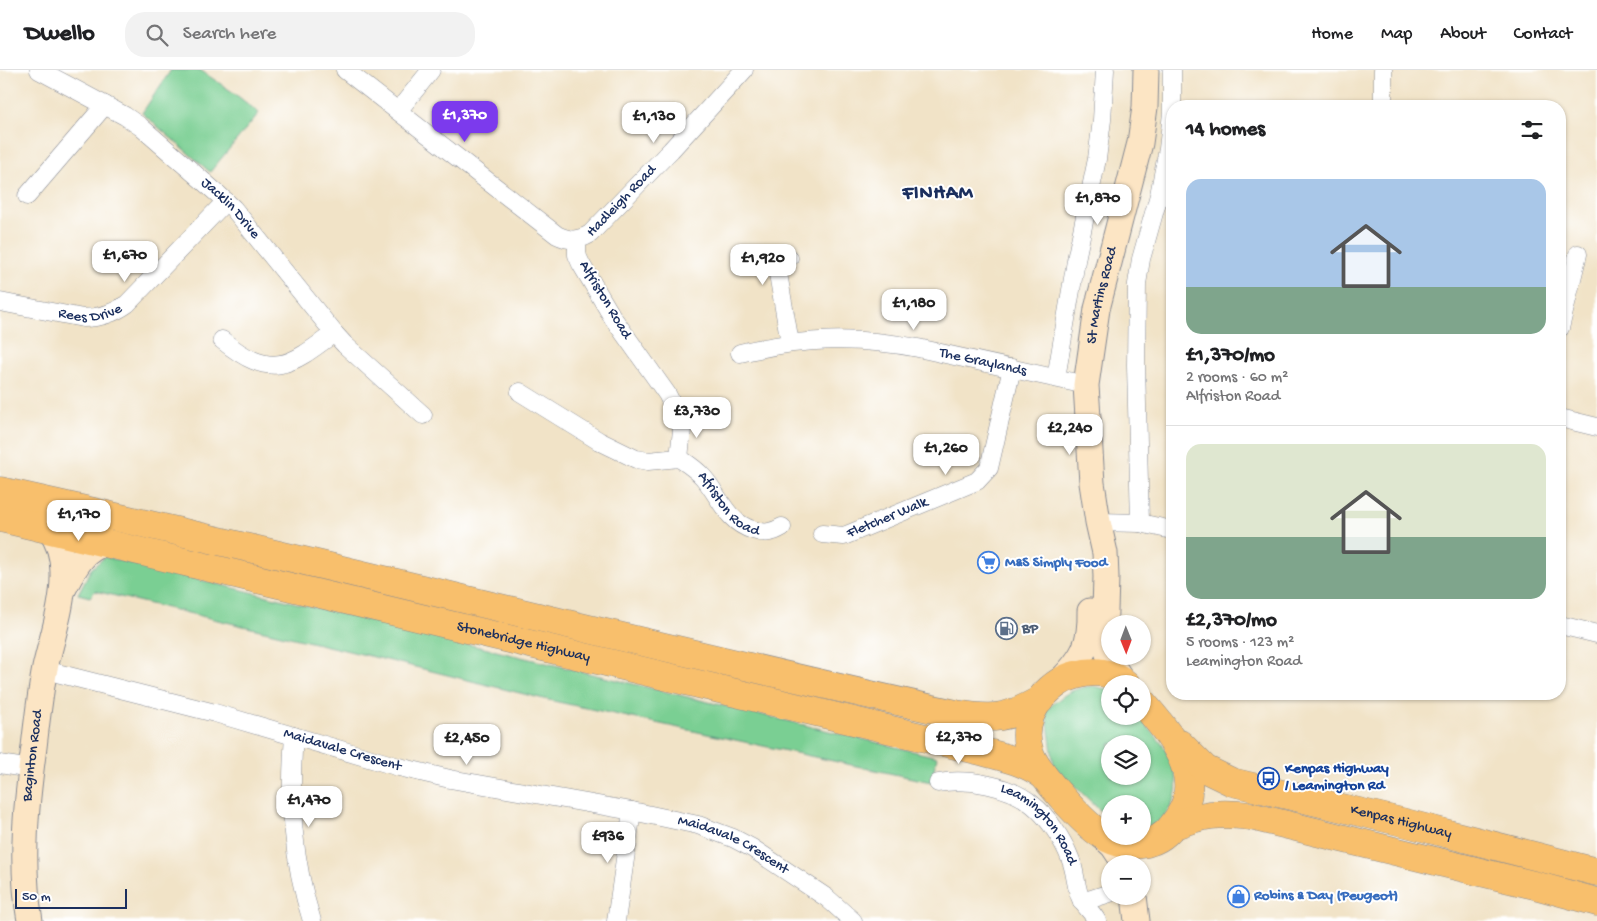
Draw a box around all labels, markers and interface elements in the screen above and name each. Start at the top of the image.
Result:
search box [125,12,475,57]
text: Dwello [25,20,95,49]
icon: search [143,21,171,49]
text: Search here [183,23,276,46]
text: Home [1311,24,1353,45]
text: Map [1381,24,1412,45]
text: About [1440,24,1486,45]
text: Contact [1514,24,1572,45]
pin: £1,370 [424,100,506,143]
pin: £1,130 [613,102,695,144]
text: £1,370 [443,107,487,126]
text: £1,130 [633,108,675,127]
icon: filters [1518,116,1546,144]
text: 14 homes [1186,118,1265,143]
street label: Hadleigh Road [583,161,661,241]
street label: Jacklin Drive [197,174,264,243]
district label: FINHAM [901,183,974,206]
pin: £1,870 [1057,184,1139,226]
text: £1,870 [1076,190,1120,209]
icon: home [1321,211,1411,301]
pin: £1,670 [84,240,166,283]
pin: £1,920 [722,244,804,286]
street label: St Martins Road [1083,244,1122,345]
text: £1,670 [103,247,147,266]
text: £1,920 [741,250,785,269]
street label: Alfriston Road [575,258,636,343]
pin: £1,180 [873,288,955,331]
text: £1,180 [893,295,935,314]
street label: Rees Drive [57,300,126,327]
street label: The Graylands [937,344,1029,381]
text: £1,370/mo [1186,344,1275,369]
text: 2 rooms · 60 m² [1186,369,1288,388]
text: Alfriston Road [1186,388,1280,407]
pin: £3,730 [656,396,738,439]
text: £3,730 [674,403,720,422]
pin: £2,240 [1029,414,1111,456]
text: £2,240 [1048,420,1092,439]
pin: £1,260 [905,434,987,476]
text: £1,260 [924,440,968,459]
street label: Afriston Road [693,468,763,541]
icon: home [1321,477,1411,567]
street label: Fletcher Walk [843,493,932,543]
pin: £1,170 [38,500,120,542]
text: £1,170 [58,506,100,525]
supermarket icon: M&S Simply Food [977,551,1001,575]
place label: M&S Simply Food [1005,554,1110,572]
text: £2,370/mo [1186,609,1277,634]
north arrow [1101,615,1151,665]
map controls [1101,615,1151,905]
fuel station icon: BP [994,617,1018,641]
street label: Stonebridge Highway [455,618,593,667]
place label: BP [1021,620,1039,638]
text: 5 rooms · 123 m² [1186,634,1294,653]
text: Leamington Road [1186,653,1302,672]
button: locate [1101,675,1151,725]
street label: Baginton Road [18,708,48,803]
pin: £2,370 [918,722,1000,765]
pin: £2,450 [426,724,508,766]
street label: Maidavale Crescent [281,725,405,777]
text: £2,370 [936,729,982,748]
text: £2,450 [444,730,490,749]
button: layers [1101,735,1151,785]
place label: Kenpas Highway / Leamington Rd [1284,760,1389,795]
bus stop icon: Kenpas Highway / Leamington Rd [1257,766,1281,790]
street label: Leamington Road [998,780,1081,869]
pin: £1,470 [268,786,350,828]
text: £1,470 [287,792,331,811]
button: + [1101,795,1151,845]
street label: Kenpas Highway [1349,801,1454,844]
street label: Maidavale Crescent [676,812,794,880]
pin: £936 [578,822,638,864]
text: £936 [592,828,624,847]
button: − [1101,855,1151,905]
shop icon: Robins & Day (Peugeot) [1226,884,1250,908]
scale bar [15,886,128,909]
place label: Robins & Day (Peugeot) [1253,887,1398,905]
text: 50 m [22,889,51,906]

